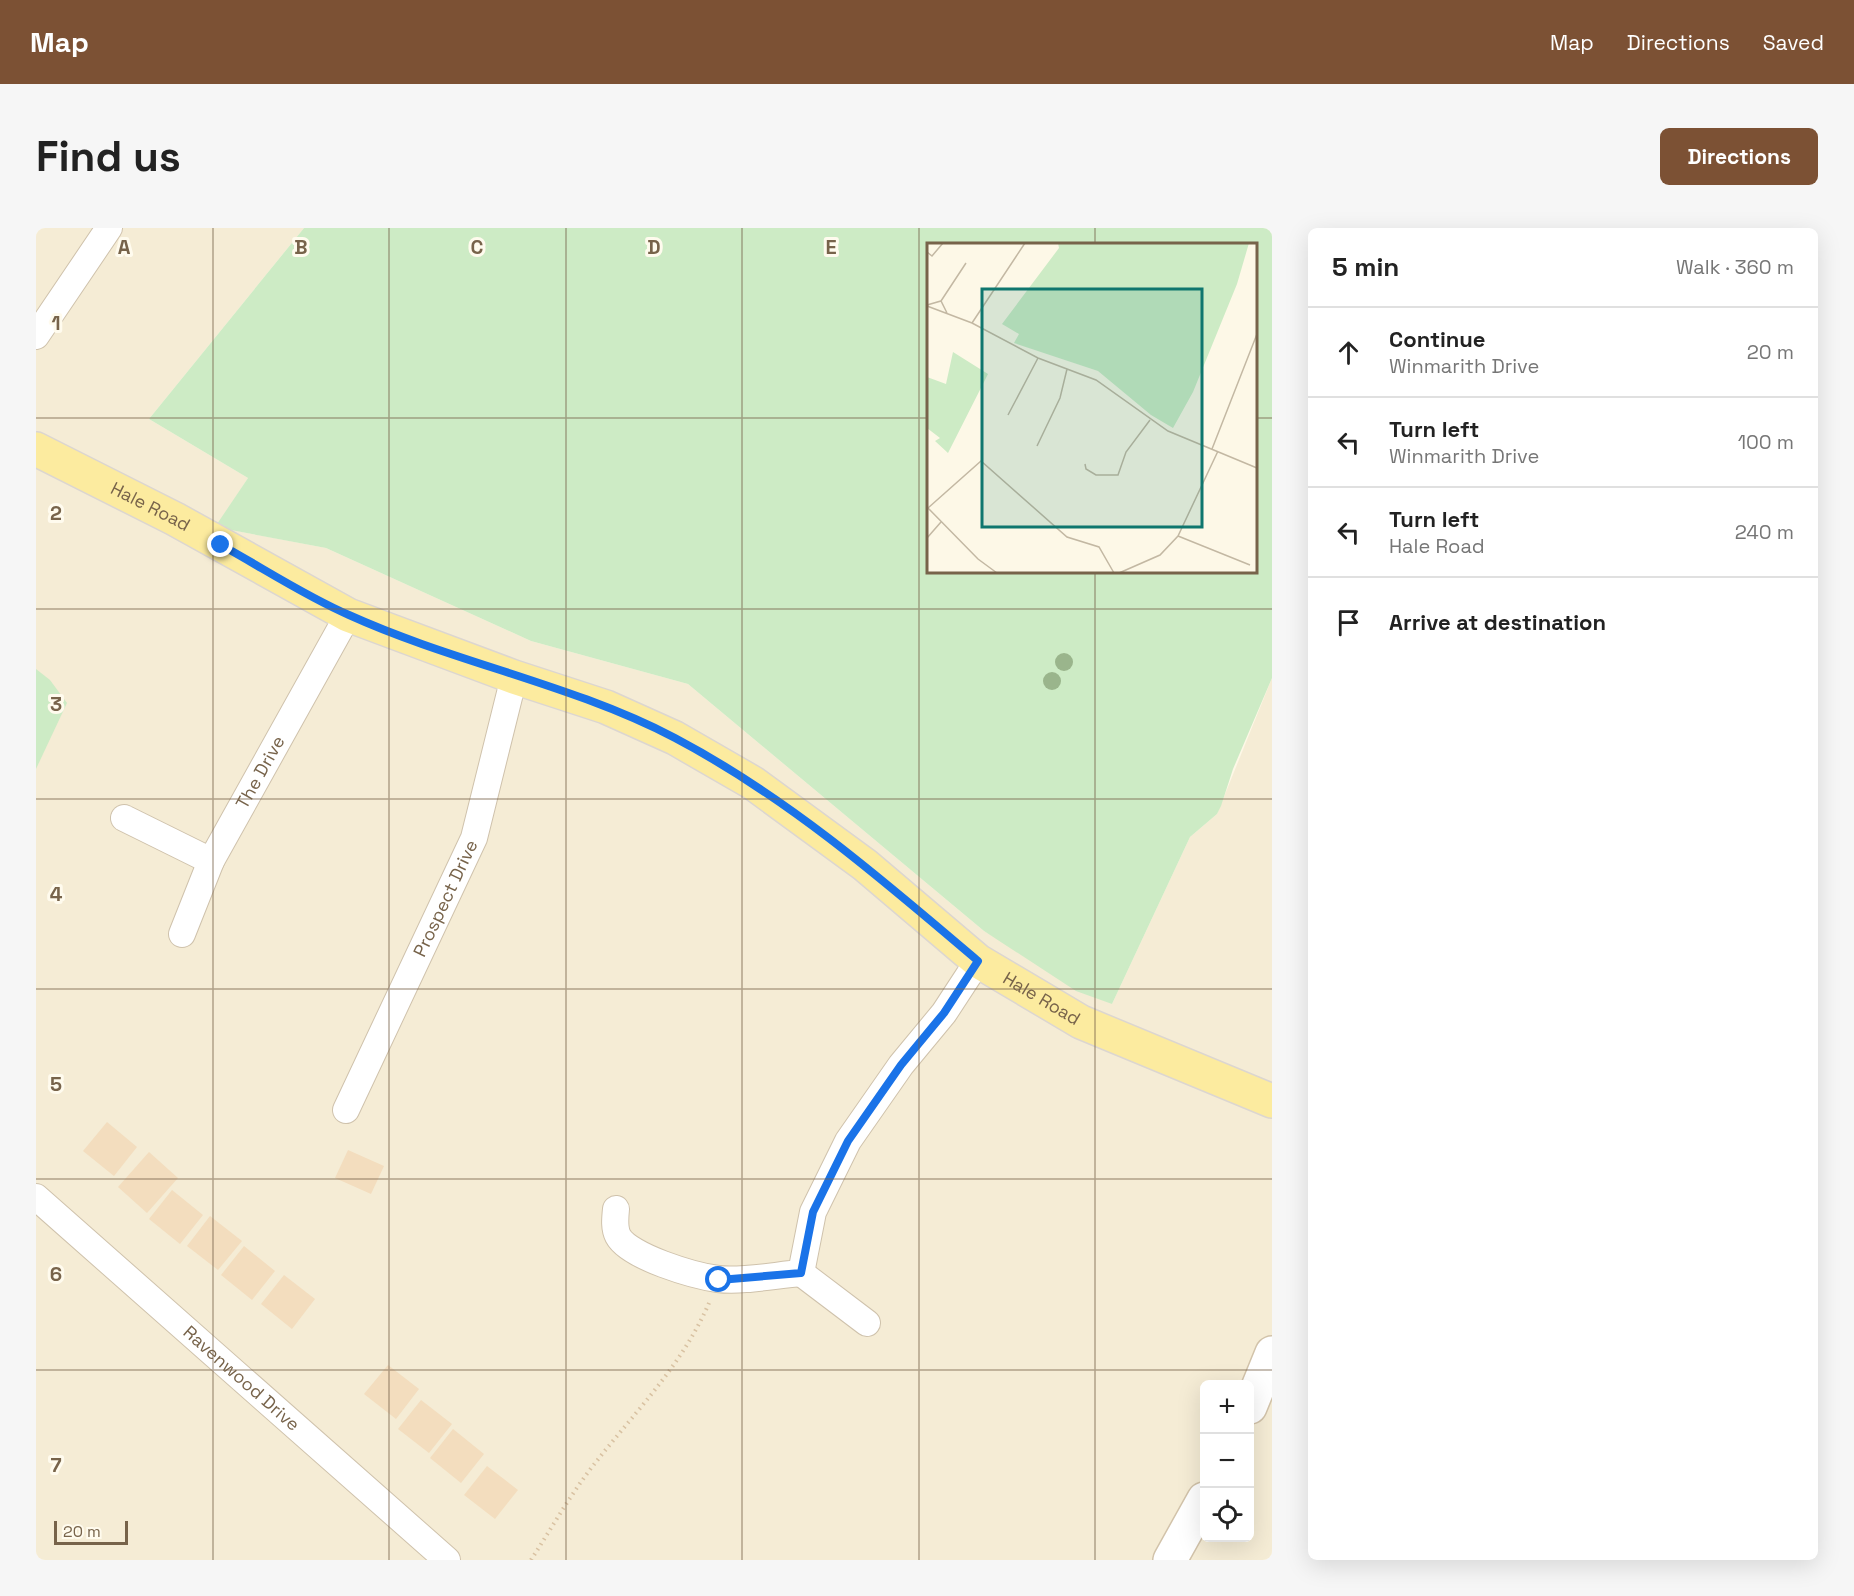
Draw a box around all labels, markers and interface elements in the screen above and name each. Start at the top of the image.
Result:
text: Map [30,24,89,60]
text: Map [1550,29,1594,56]
text: Directions [1627,29,1730,56]
text: Saved [1763,29,1824,56]
button: Directions [1660,128,1818,185]
text: Find us [36,130,181,183]
text: A [118,234,131,260]
text: B [294,234,308,260]
text: C [471,234,484,260]
text: D [647,234,661,260]
text: E [825,234,837,260]
inset map [927,243,1257,573]
text: 5 min [1332,250,1399,284]
text: Walk · 360 m [1676,254,1794,280]
text: 1 [51,310,61,336]
text: Continue [1389,325,1485,353]
icon: ahead [1332,336,1365,369]
text: 20 m [1747,339,1794,365]
text: Winmarith Drive [1389,353,1539,379]
text: Turn left [1389,415,1479,443]
icon: left [1332,426,1365,459]
text: 100 m [1738,429,1794,455]
text: Winmarith Drive [1389,443,1539,469]
street label: Hale Road [107,476,194,536]
text: 2 [50,500,62,526]
text: Turn left [1389,505,1479,533]
icon: left [1332,516,1365,549]
text: 240 m [1735,519,1794,545]
route end [207,531,233,557]
text: Hale Road [1389,533,1485,559]
icon: arrive [1332,606,1365,639]
text: Arrive at destination [1389,608,1606,636]
text: 3 [50,691,62,717]
street label: The Drive [230,732,289,813]
street label: Prospect Drive [408,836,483,960]
text: 4 [50,881,63,907]
street label: Hale Road [999,966,1085,1030]
text: 5 [50,1071,62,1097]
text: 6 [50,1261,62,1287]
route start [705,1266,731,1292]
street label: Ravenwood Drive [179,1320,305,1436]
map controls [1200,1380,1254,1542]
button: + [1200,1380,1254,1434]
button: − [1200,1434,1254,1488]
text: 7 [50,1452,62,1478]
button: locate [1200,1488,1254,1542]
scale bar [54,1518,128,1546]
text: 20 m [63,1521,101,1542]

